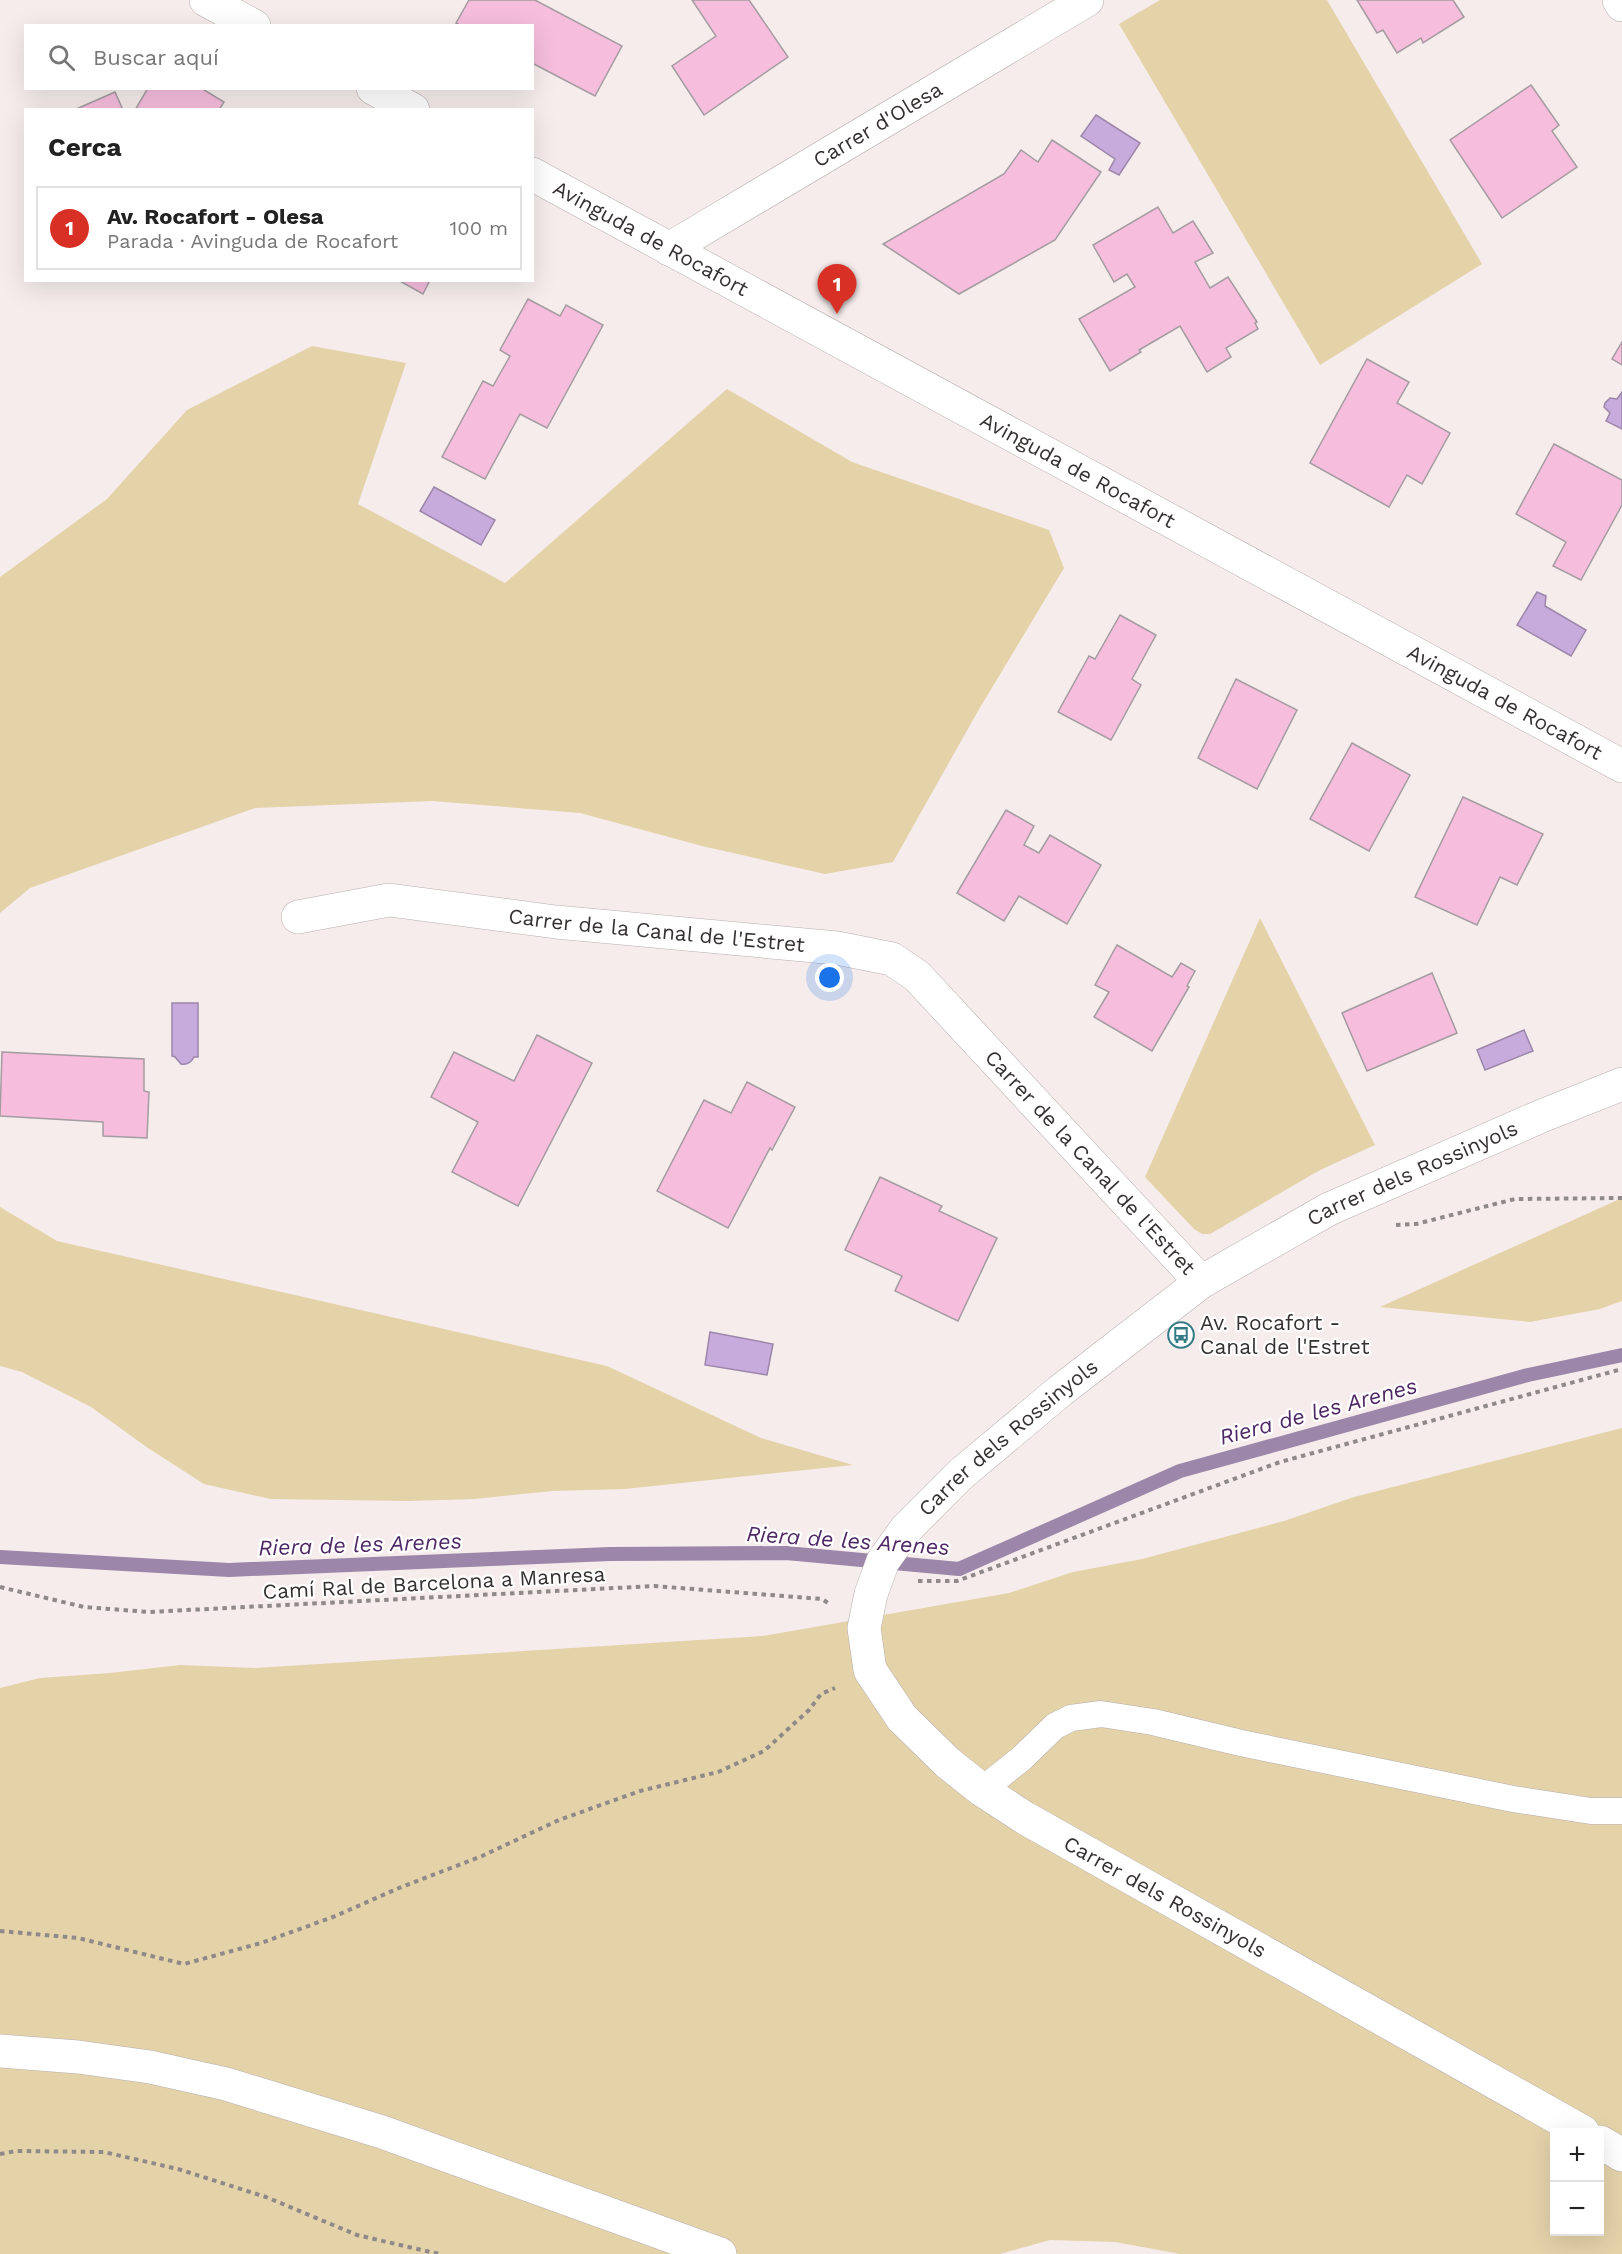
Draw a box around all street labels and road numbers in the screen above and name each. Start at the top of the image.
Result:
street label: Carrer d'Olesa [808,76,947,172]
street label: Avinguda de Rocafort [549,175,753,301]
street label: Avinguda de Rocafort [976,407,1180,533]
street label: Avinguda de Rocafort [1403,639,1607,765]
street label: Carrer de la Canal de l'Estret [507,903,806,957]
street label: Carrer de la Canal de l'Estret [980,1045,1201,1280]
street label: Carrer dels Rossinyols [1302,1115,1521,1231]
street label: Carrer dels Rossinyols [913,1354,1102,1521]
street label: Camí Ral de Barcelona a Manresa [262,1561,606,1604]
street label: Carrer dels Rossinyols [1059,1830,1271,1963]

